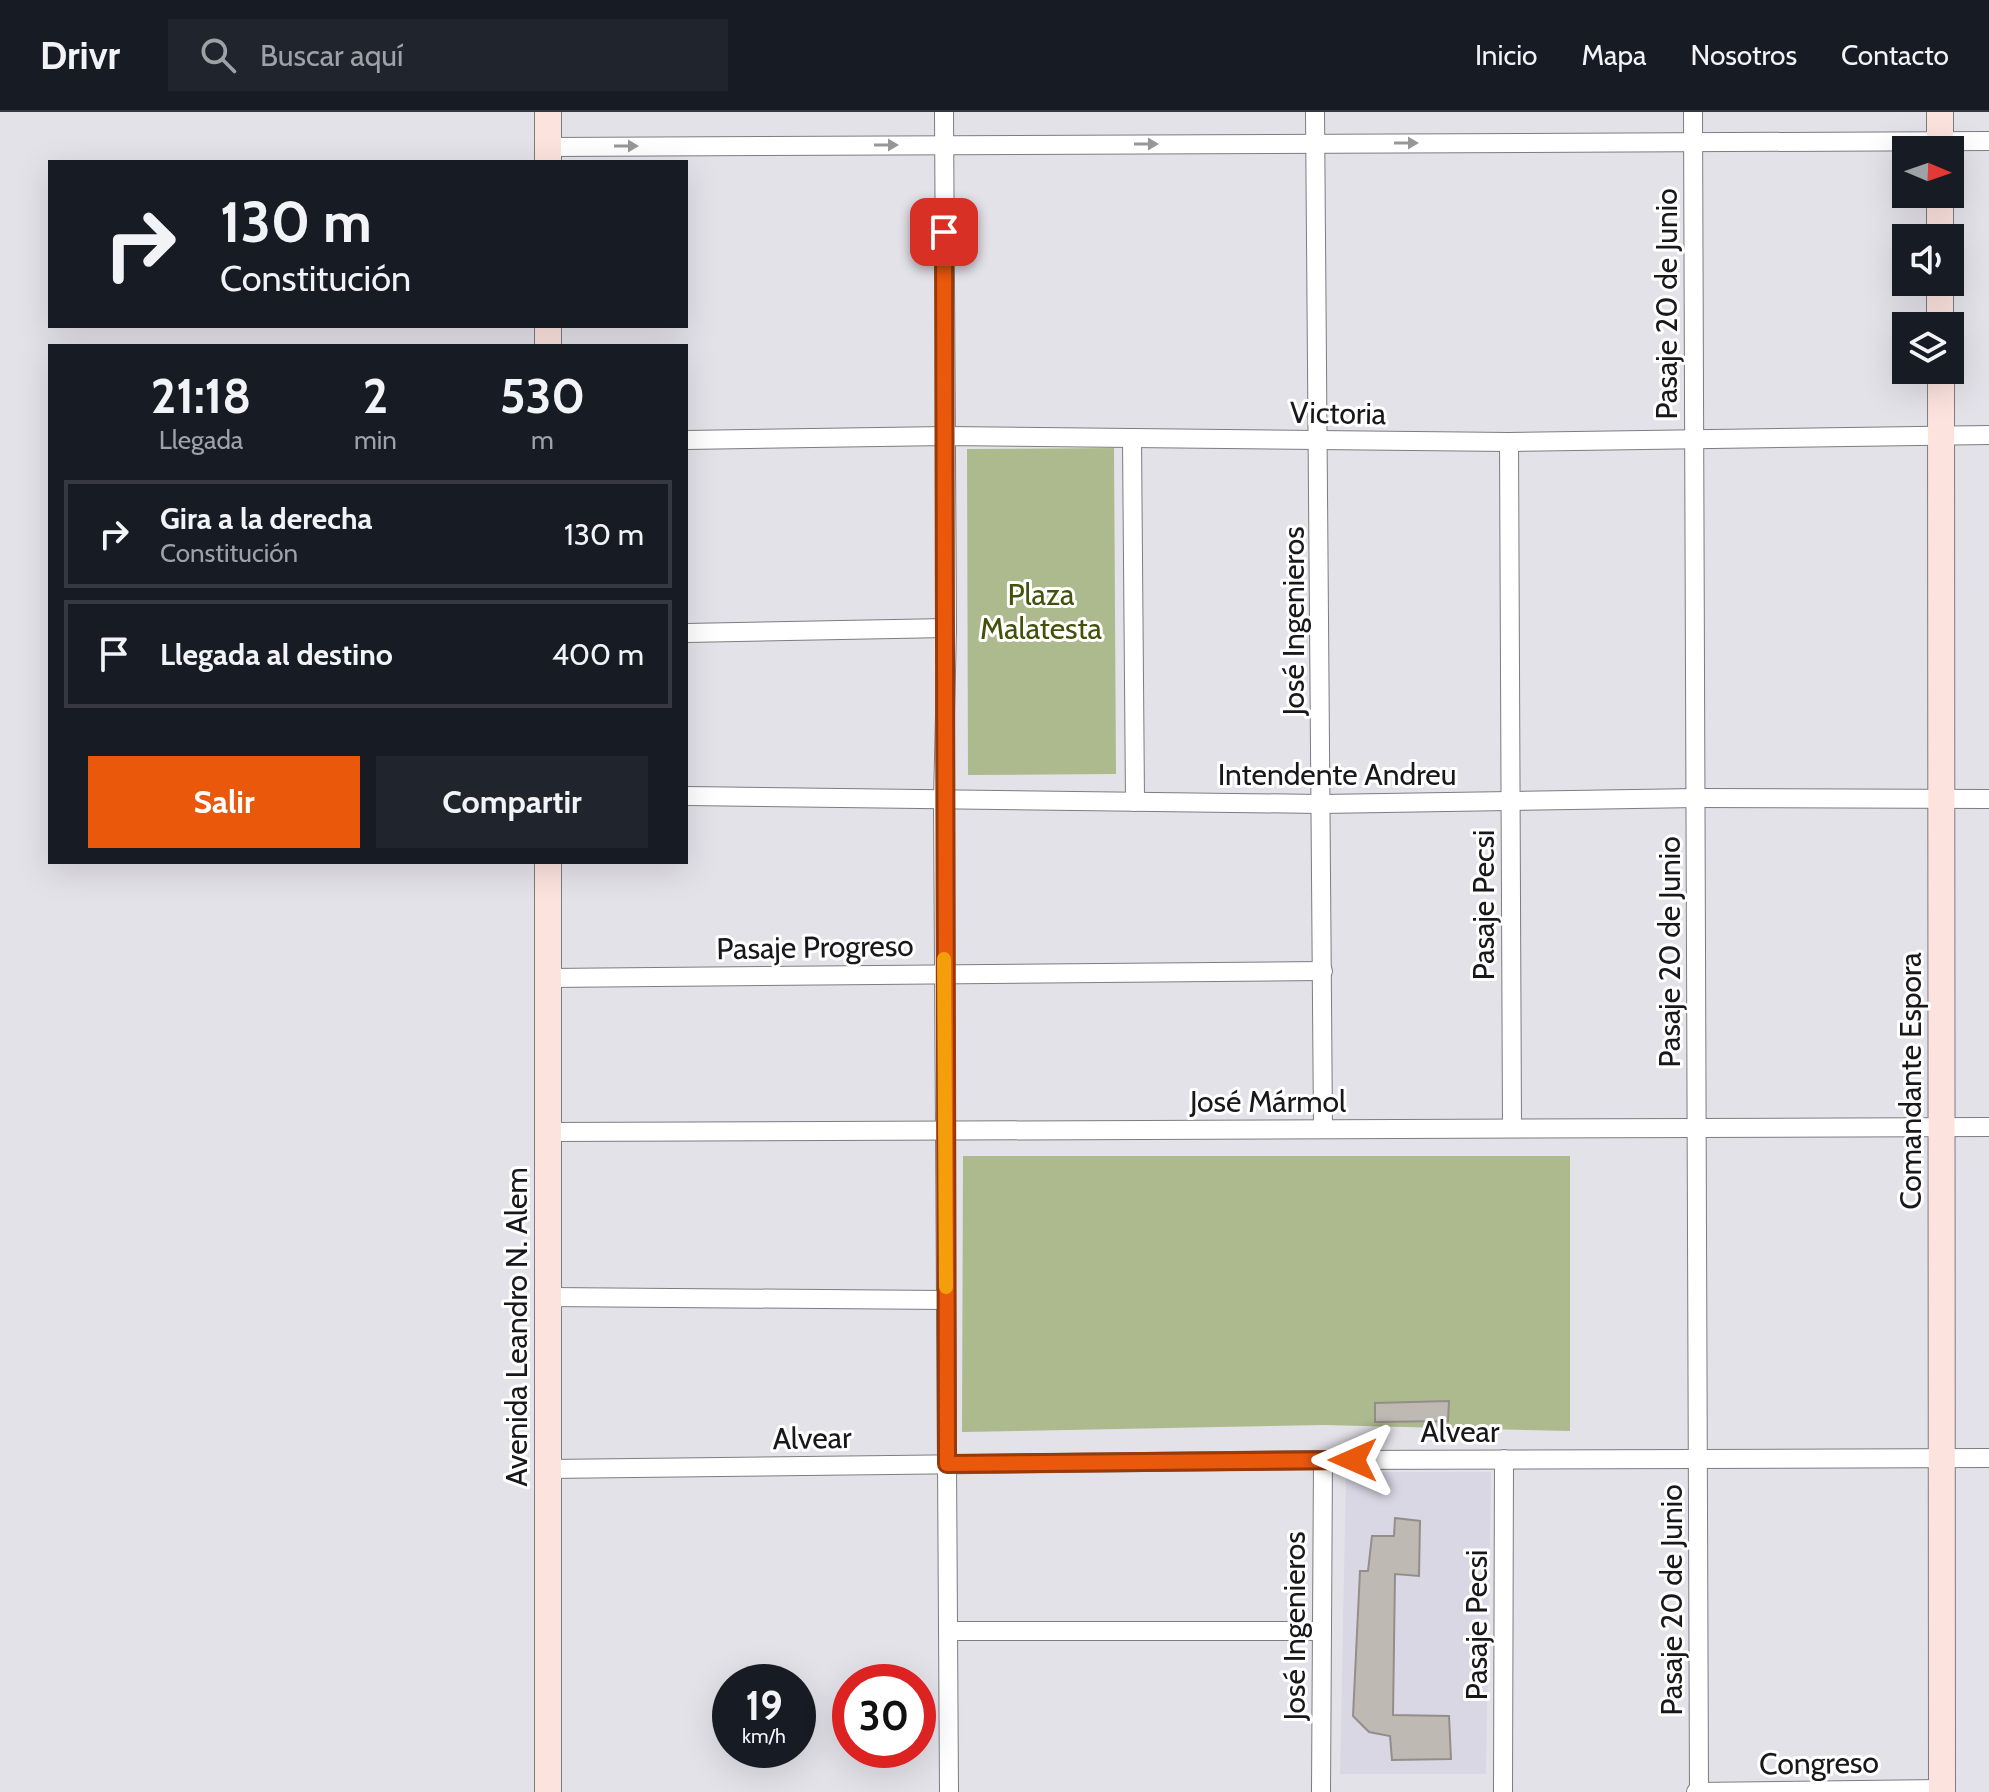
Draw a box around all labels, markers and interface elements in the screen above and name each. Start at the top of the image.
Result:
search box [168,19,728,91]
text: Drivr [40,32,120,79]
icon: search [196,33,240,77]
text: Buscar aquí [260,37,403,74]
text: Inicio [1475,38,1538,72]
text: Mapa [1582,38,1647,72]
text: Nosotros [1691,38,1797,72]
text: Contacto [1841,38,1949,72]
north arrow [1892,136,1964,208]
map controls [1892,136,1964,384]
one-way arrow [1394,137,1419,149]
one-way arrow [1134,138,1159,150]
one-way arrow [874,139,899,151]
one-way arrow [614,140,639,152]
text: 130 m [220,188,372,256]
street label: Pasaje 20 de Junio [1648,188,1685,420]
icon: right [88,192,192,296]
pin [910,198,978,266]
icon: arrive [922,210,966,254]
button: sound [1892,224,1964,296]
text: Constitución [220,256,411,300]
button: layers [1892,312,1964,384]
text: 21:18 [151,367,251,425]
text: 2 [363,367,388,425]
text: 530 [500,367,585,425]
street label: Victoria [1290,394,1387,432]
text: Llegada [159,424,243,456]
text: min [354,424,397,456]
text: m [531,424,554,456]
text: Gira a la derecha [160,500,372,537]
icon: right [92,512,136,556]
text: 130 m [564,516,644,553]
street label: José Ingenieros [1275,526,1312,717]
text: Constitución [160,537,298,569]
park label: Plaza Malatesta [980,576,1103,647]
icon: arrive [92,632,136,676]
text: Llegada al destino [160,636,393,673]
text: 400 m [552,636,644,673]
button: Salir [88,756,360,848]
button: Compartir [376,756,648,848]
street label: Intendente Andreu [1218,756,1456,793]
street label: Pasaje Pecsi [1465,830,1502,980]
street label: Pasaje 20 de Junio [1651,836,1688,1068]
street label: Pasaje Progreso [716,927,914,967]
street label: Comandante Espora [1892,952,1929,1210]
street label: José Mármol [1189,1083,1346,1120]
street label: Avenida Leandro N. Alem [498,1167,535,1487]
street label: Alvear [1421,1413,1500,1450]
position arrow [1311,1418,1395,1502]
street label: Alvear [772,1419,852,1457]
street label: Pasaje 20 de Junio [1653,1484,1690,1716]
street label: José Ingenieros [1276,1531,1313,1722]
street label: Pasaje Pecsi [1458,1550,1495,1700]
speed limit sign: 30 [832,1664,936,1768]
text: 19 [745,1681,783,1730]
text: km/h [742,1724,786,1748]
street label: Congreso [1759,1743,1879,1783]

